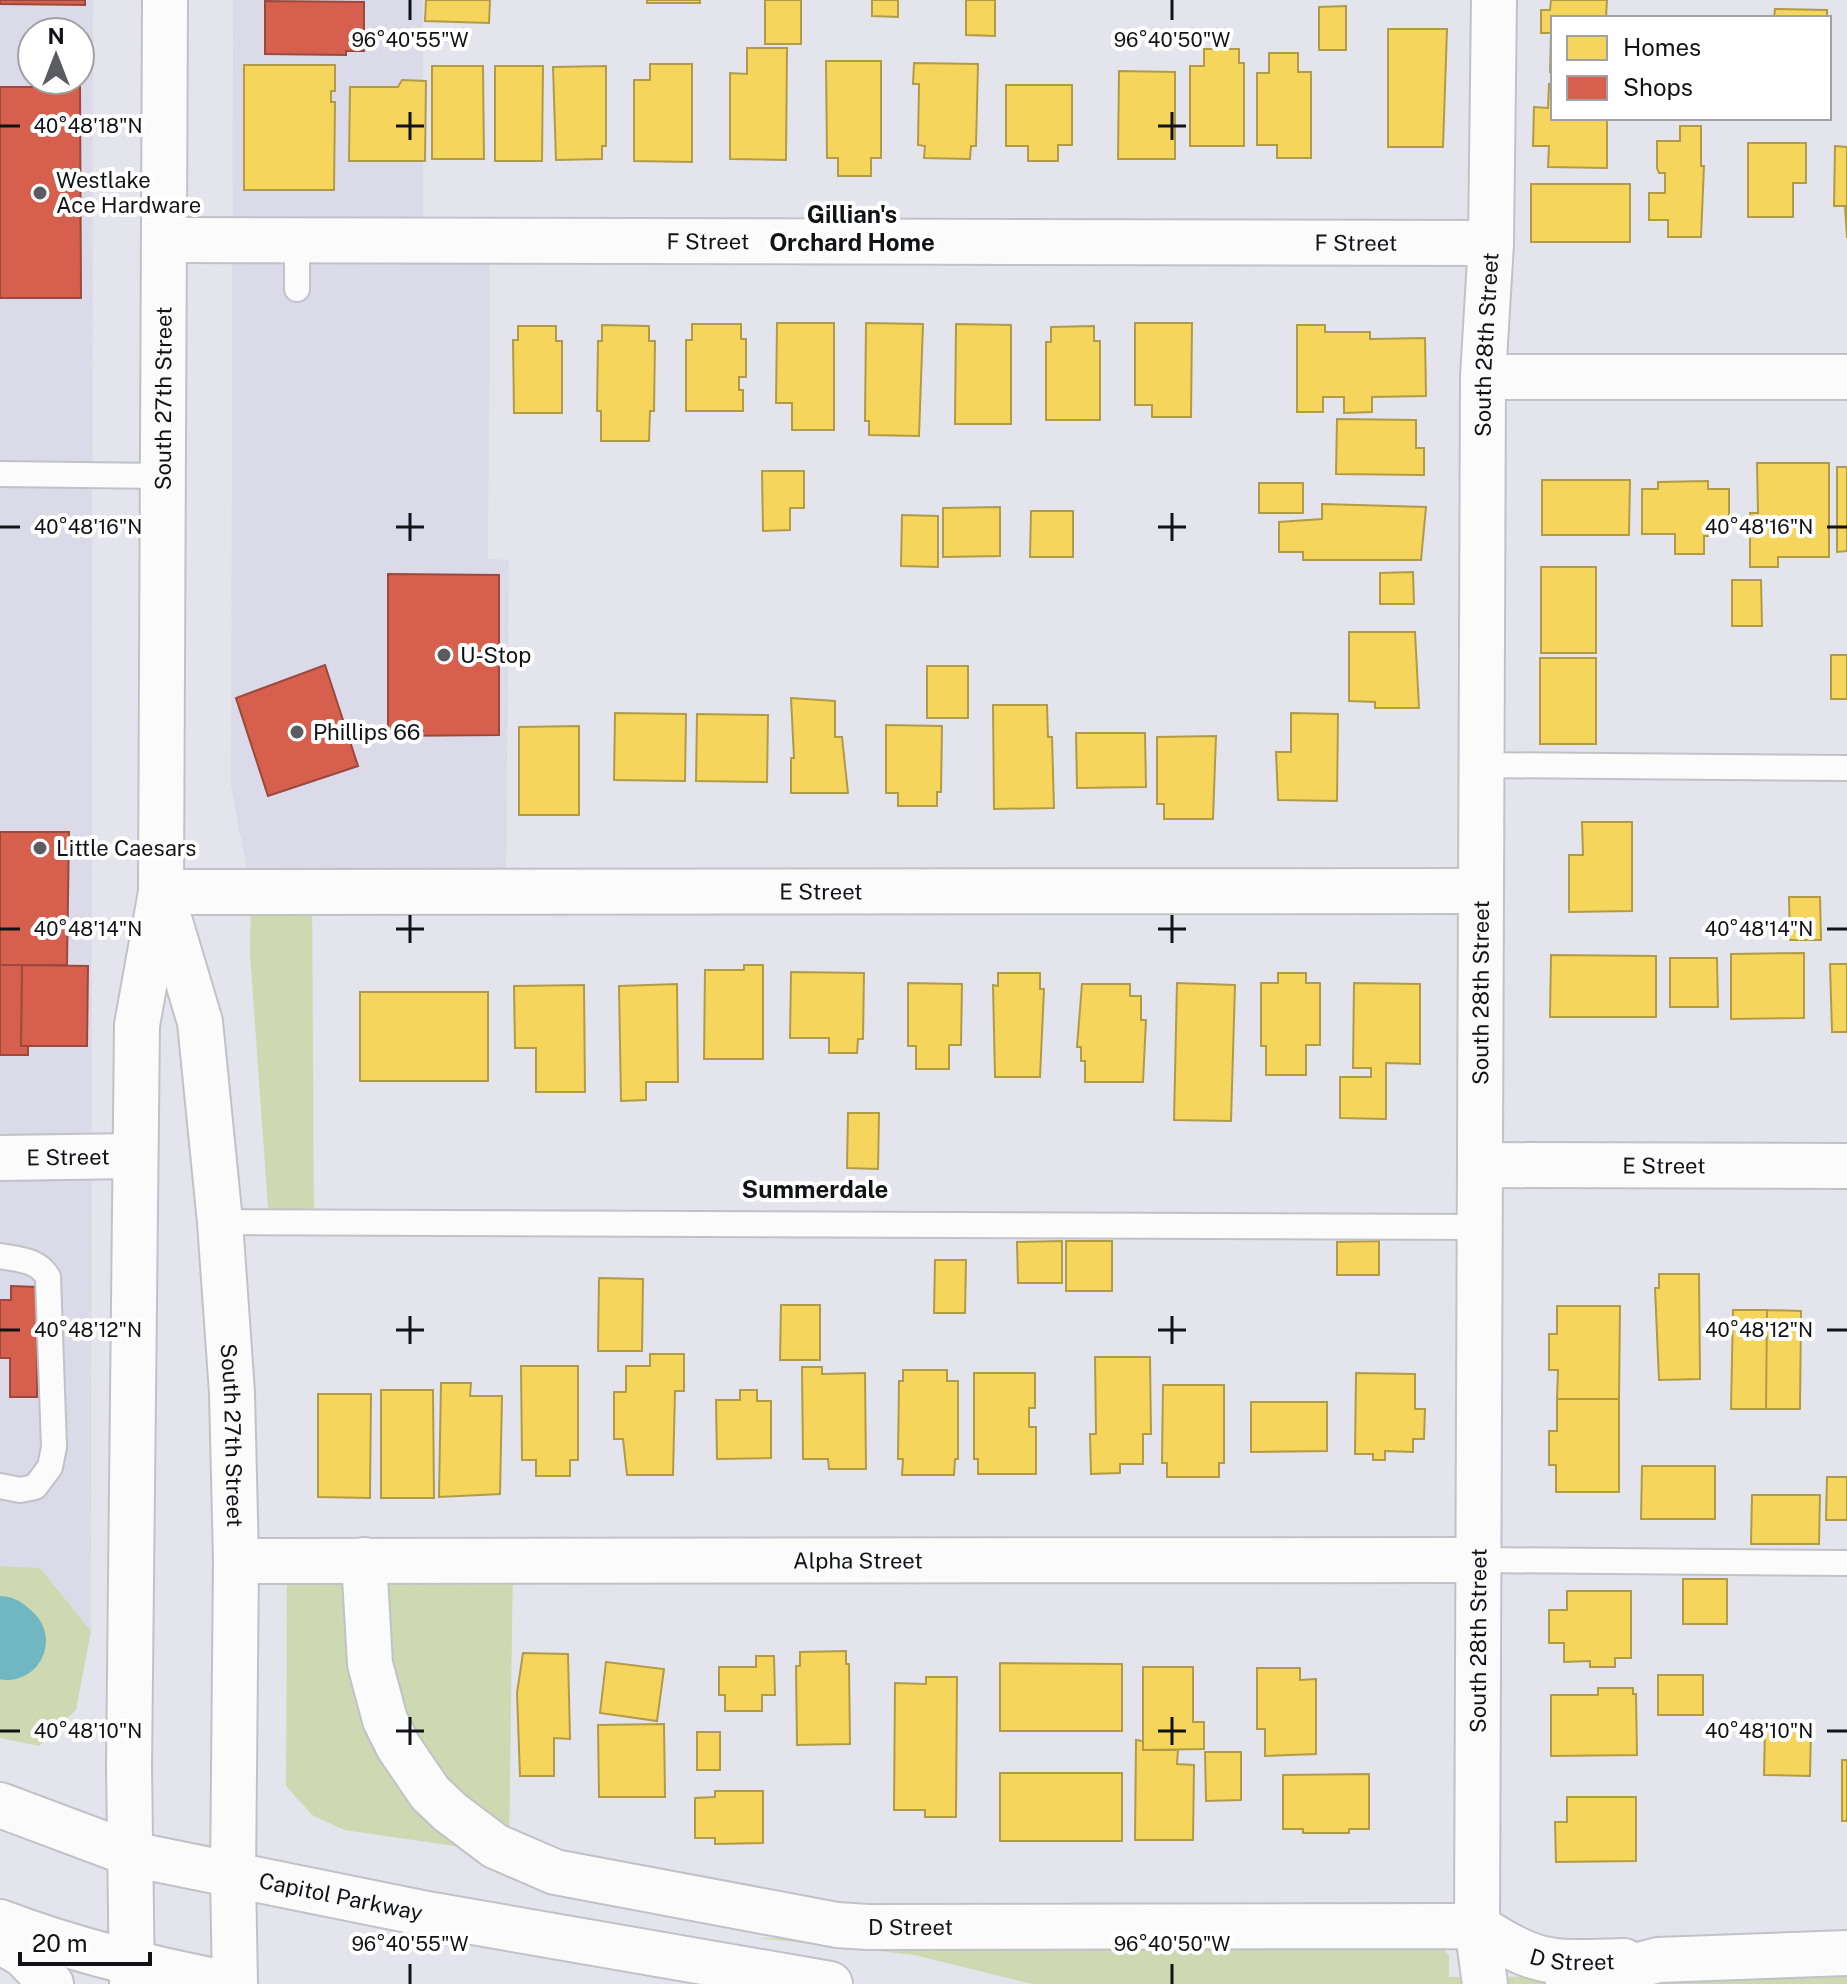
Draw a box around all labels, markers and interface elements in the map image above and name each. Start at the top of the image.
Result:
north arrow [16,16,96,96]
legend [1551,16,1831,120]
text: N [47,23,65,49]
text: 96°40'55"W [351,28,469,52]
text: 96°40'50"W [1114,28,1230,52]
text: Homes [1623,33,1701,61]
text: Shops [1623,73,1693,101]
text: 40°48'18"N [33,114,143,138]
place label: Westlake Ace Hardware [56,167,201,218]
marker: Westlake Ace Hardware [31,184,49,202]
district label: Gillian's Orchard Home [769,200,935,256]
street label: F Street [667,228,749,254]
street label: F Street [1315,230,1397,256]
street label: South 28th Street [1470,252,1503,437]
street label: South 27th Street [150,306,177,490]
text: 40°48'16"N [34,515,142,539]
text: 40°48'16"N [1705,515,1813,539]
place label: U-Stop [460,642,531,668]
marker: U-Stop [435,646,453,664]
place label: Phillips 66 [313,719,420,745]
marker: Phillips 66 [288,723,306,741]
place label: Little Caesars [56,835,197,861]
marker: Little Caesars [31,839,49,857]
street label: E Street [779,878,863,905]
street label: South 28th Street [1467,900,1494,1085]
text: 40°48'14"N [34,917,142,941]
text: 40°48'14"N [1705,917,1813,941]
street label: E Street [26,1143,110,1171]
street label: E Street [1622,1152,1706,1179]
district label: Summerdale [742,1175,888,1203]
text: 40°48'12"N [34,1318,142,1342]
text: 40°48'12"N [1705,1318,1813,1342]
street label: South 27th Street [216,1342,248,1527]
street label: Alpha Street [793,1547,923,1574]
street label: South 28th Street [1465,1548,1491,1733]
text: 40°48'10"N [34,1719,142,1743]
text: 40°48'10"N [1705,1719,1813,1743]
street label: Capitol Parkway [257,1867,425,1926]
street label: D Street [868,1914,953,1940]
scale bar [20,1916,150,1966]
text: 20 m [32,1929,88,1957]
text: 96°40'55"W [351,1932,469,1956]
text: 96°40'50"W [1114,1932,1230,1956]
street label: D Street [1527,1943,1615,1975]

